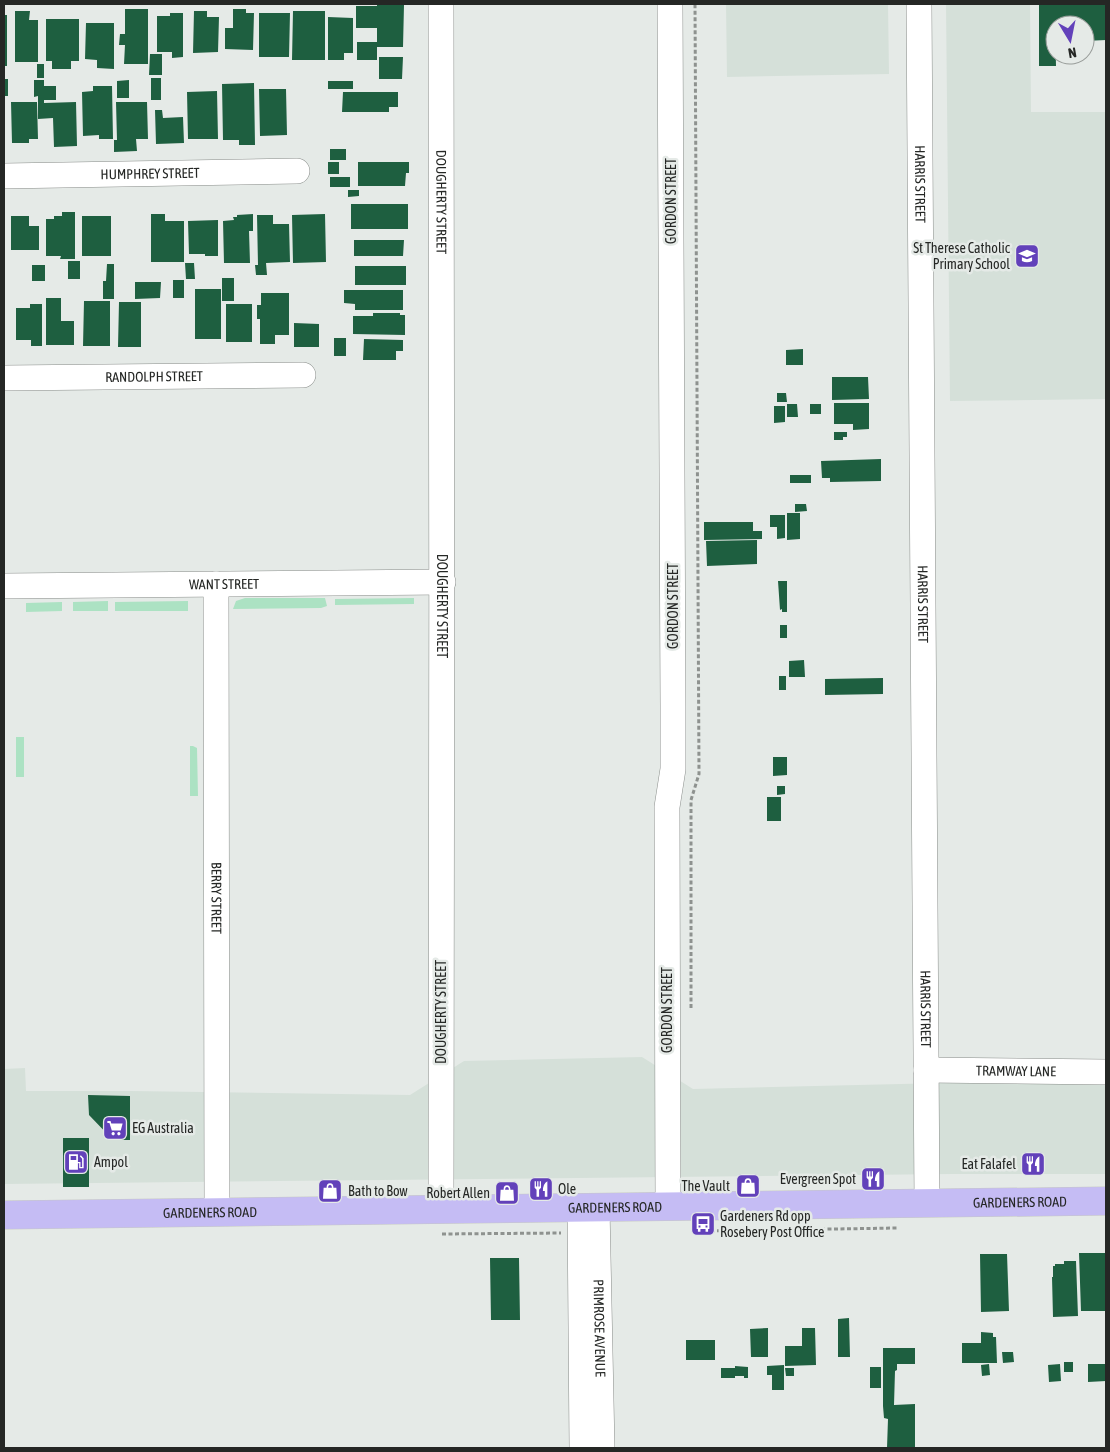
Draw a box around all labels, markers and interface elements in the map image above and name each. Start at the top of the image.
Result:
north arrow [1045,15,1095,65]
text: N [1067,44,1078,61]
street label: HARRIS STREET [912,145,928,223]
street label: DOUGHERTY STREET [433,150,449,254]
street label: GORDON STREET [663,158,679,244]
street label: HUMPHREY STREET [100,165,200,182]
place label: St Therese Catholic Primary School [913,240,1011,272]
school or university icon: St Therese Catholic Primary School [1014,243,1040,269]
street label: RANDOLPH STREET [105,368,203,385]
street label: DOUGHERTY STREET [434,554,450,658]
street label: GORDON STREET [665,563,681,649]
street label: HARRIS STREET [915,565,931,643]
street label: WANT STREET [189,576,259,592]
street label: BERRY STREET [208,862,225,934]
street label: DOUGHERTY STREET [433,960,449,1064]
street label: GORDON STREET [659,967,675,1053]
street label: HARRIS STREET [917,970,934,1048]
street label: TRAMWAY LANE [976,1063,1056,1079]
supermarket icon: EG Australia [102,1115,128,1141]
place label: EG Australia [132,1120,194,1136]
fuel station icon: Ampol [63,1149,89,1175]
restaurant icon: Eat Falafel [1020,1151,1046,1177]
place label: Ampol [94,1154,128,1170]
place label: Eat Falafel [962,1156,1016,1172]
restaurant icon: Evergreen Spot [860,1166,886,1192]
place label: Evergreen Spot [780,1171,856,1187]
shop icon: The Vault [735,1173,761,1199]
restaurant icon: Ole [528,1176,554,1202]
shop icon: Bath to Bow [317,1178,343,1204]
place label: The Vault [682,1178,730,1194]
shop icon: Robert Allen [494,1180,520,1206]
place label: Ole [558,1181,576,1197]
place label: Bath to Bow [348,1183,408,1199]
place label: Robert Allen [426,1185,490,1201]
street label: GARDENERS ROAD [973,1193,1067,1211]
street label: GARDENERS ROAD [568,1199,662,1216]
street label: GARDENERS ROAD [163,1204,257,1221]
place label: Gardeners Rd opp Rosebery Post Office [720,1208,824,1240]
bus stop icon: Gardeners Rd opp Rosebery Post Office [690,1211,716,1237]
street label: PRIMROSE AVENUE [590,1279,609,1377]

